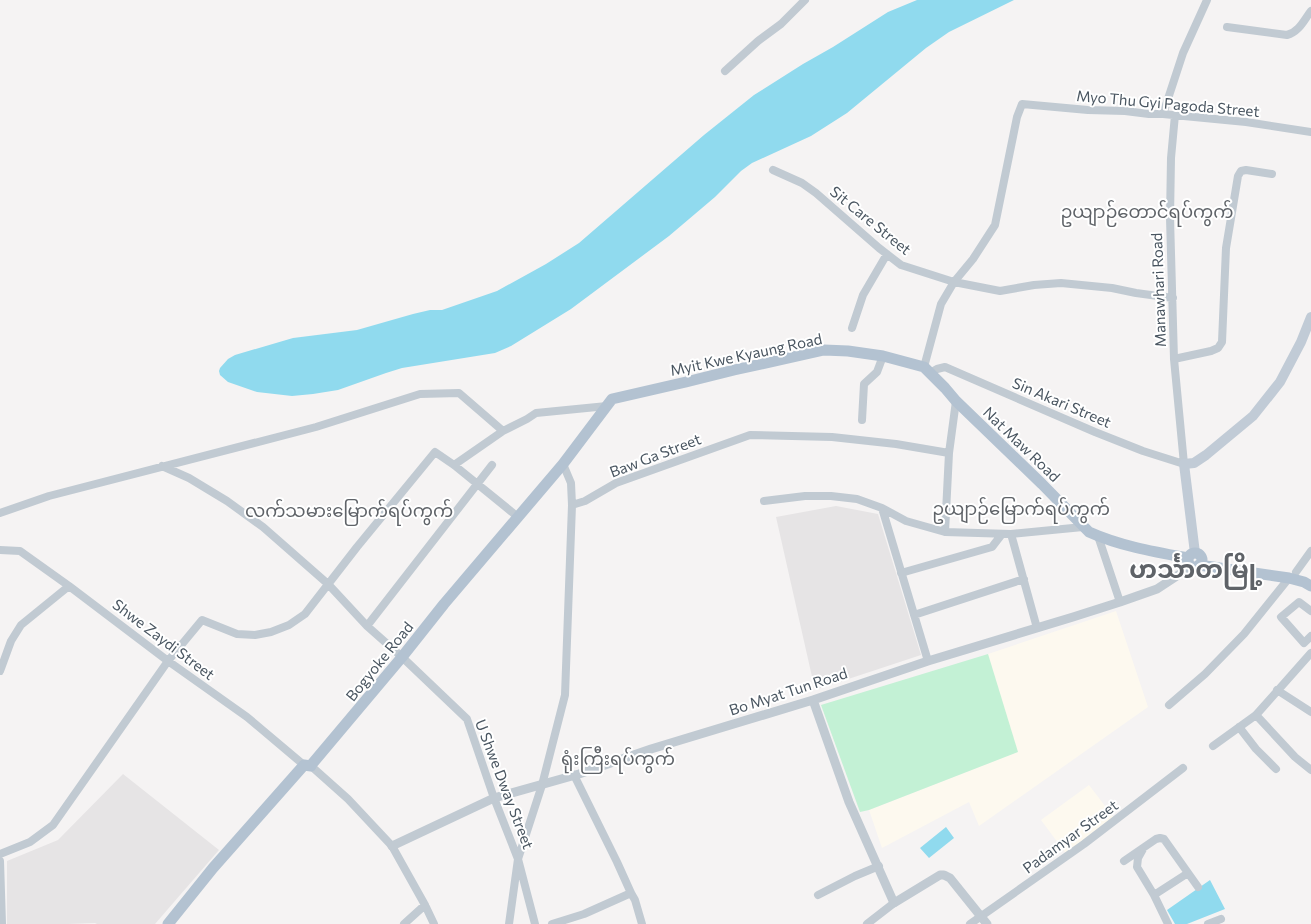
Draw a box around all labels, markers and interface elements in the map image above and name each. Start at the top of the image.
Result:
street label: Myo Thu Gyi Pagoda Street [1076,86,1260,120]
street label: Sit Care Street [827,182,915,258]
district label: ဥယျာဉ်တောင်ရပ်ကွက် [1060,199,1234,227]
street label: Manawhari Road [1147,232,1169,348]
street label: Myit Kwe Kyaung Road [669,329,823,379]
street label: Sin Akari Street [1010,373,1114,431]
street label: Nat Maw Road [980,403,1064,485]
street label: Baw Ga Street [607,429,703,481]
district label: ဥယျာဉ်မြောက်ရပ်ကွက် [932,496,1110,524]
district label: လက်သမားမြောက်ရပ်ကွက် [245,498,453,526]
district label: ဟင်္သာတမြို့ [1129,552,1263,590]
street label: Shwe Zaydi Street [110,595,218,683]
street label: Bogyoke Road [342,618,416,704]
street label: Bo Myat Tun Road [727,663,849,719]
street label: U Shwe Dway Street [472,717,538,851]
district label: ရုံးကြီးရပ်ကွက် [561,745,675,774]
street label: Padamyar Street [1019,795,1121,877]

